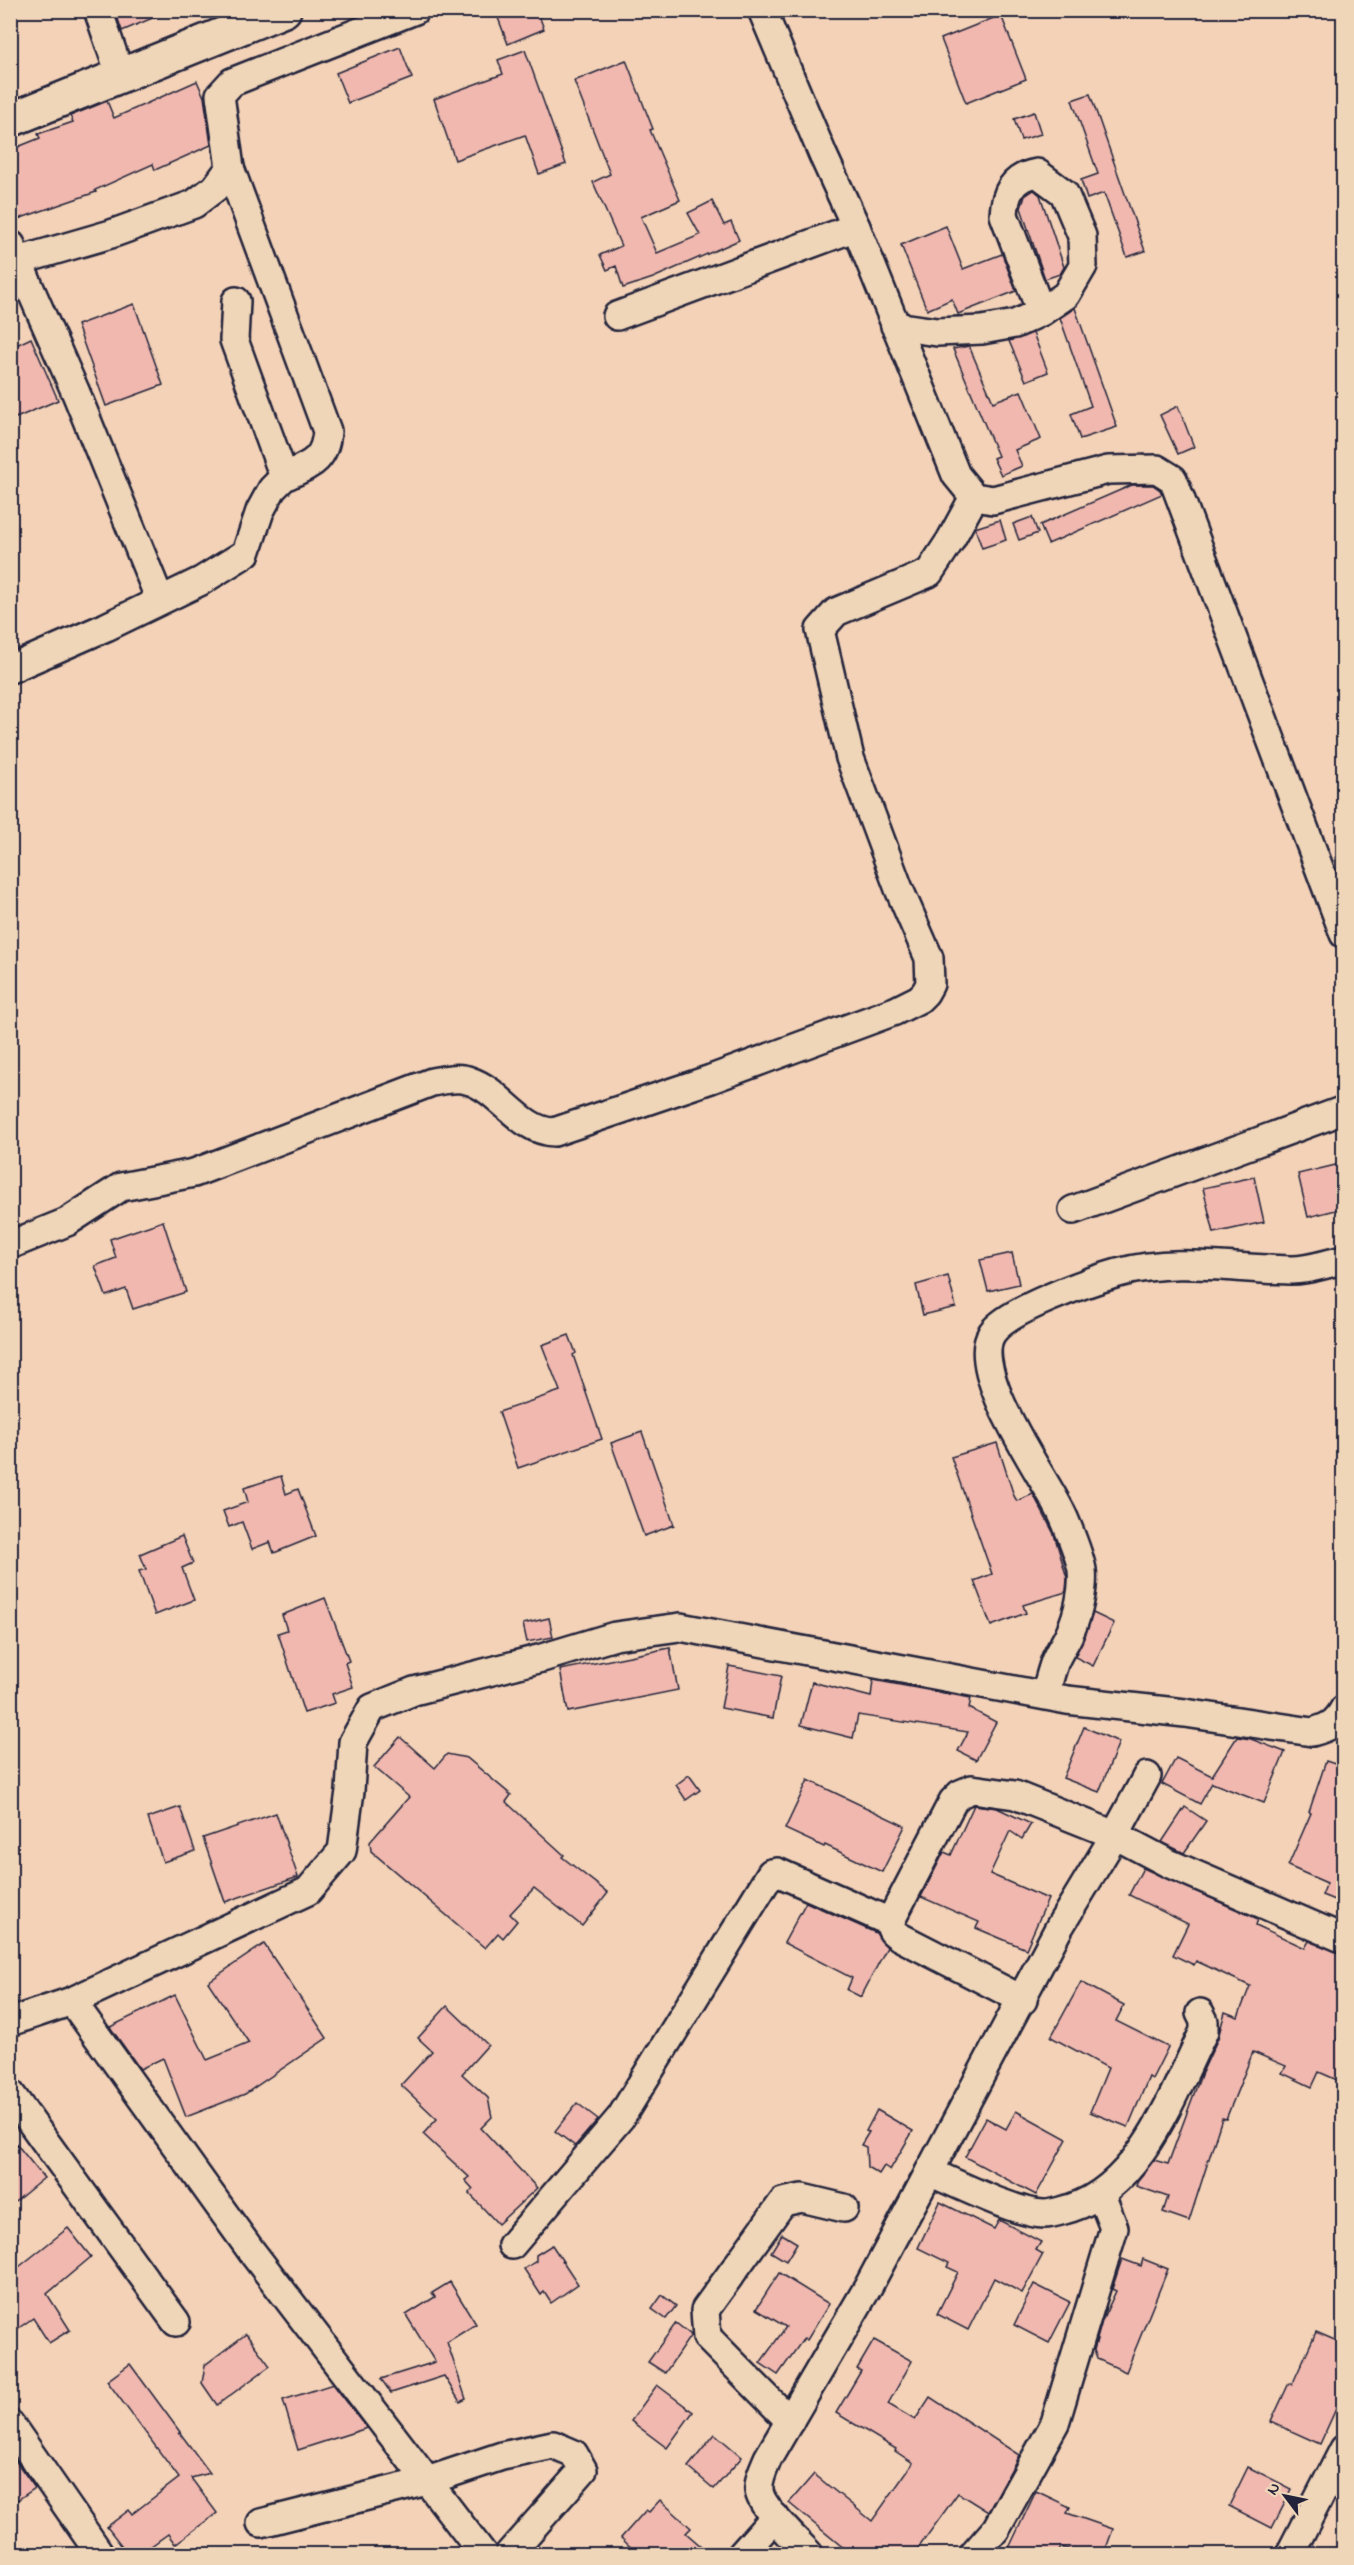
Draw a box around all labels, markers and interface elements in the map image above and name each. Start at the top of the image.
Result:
north arrow [1255,2466,1315,2526]
text: N [1261,2478,1287,2500]

